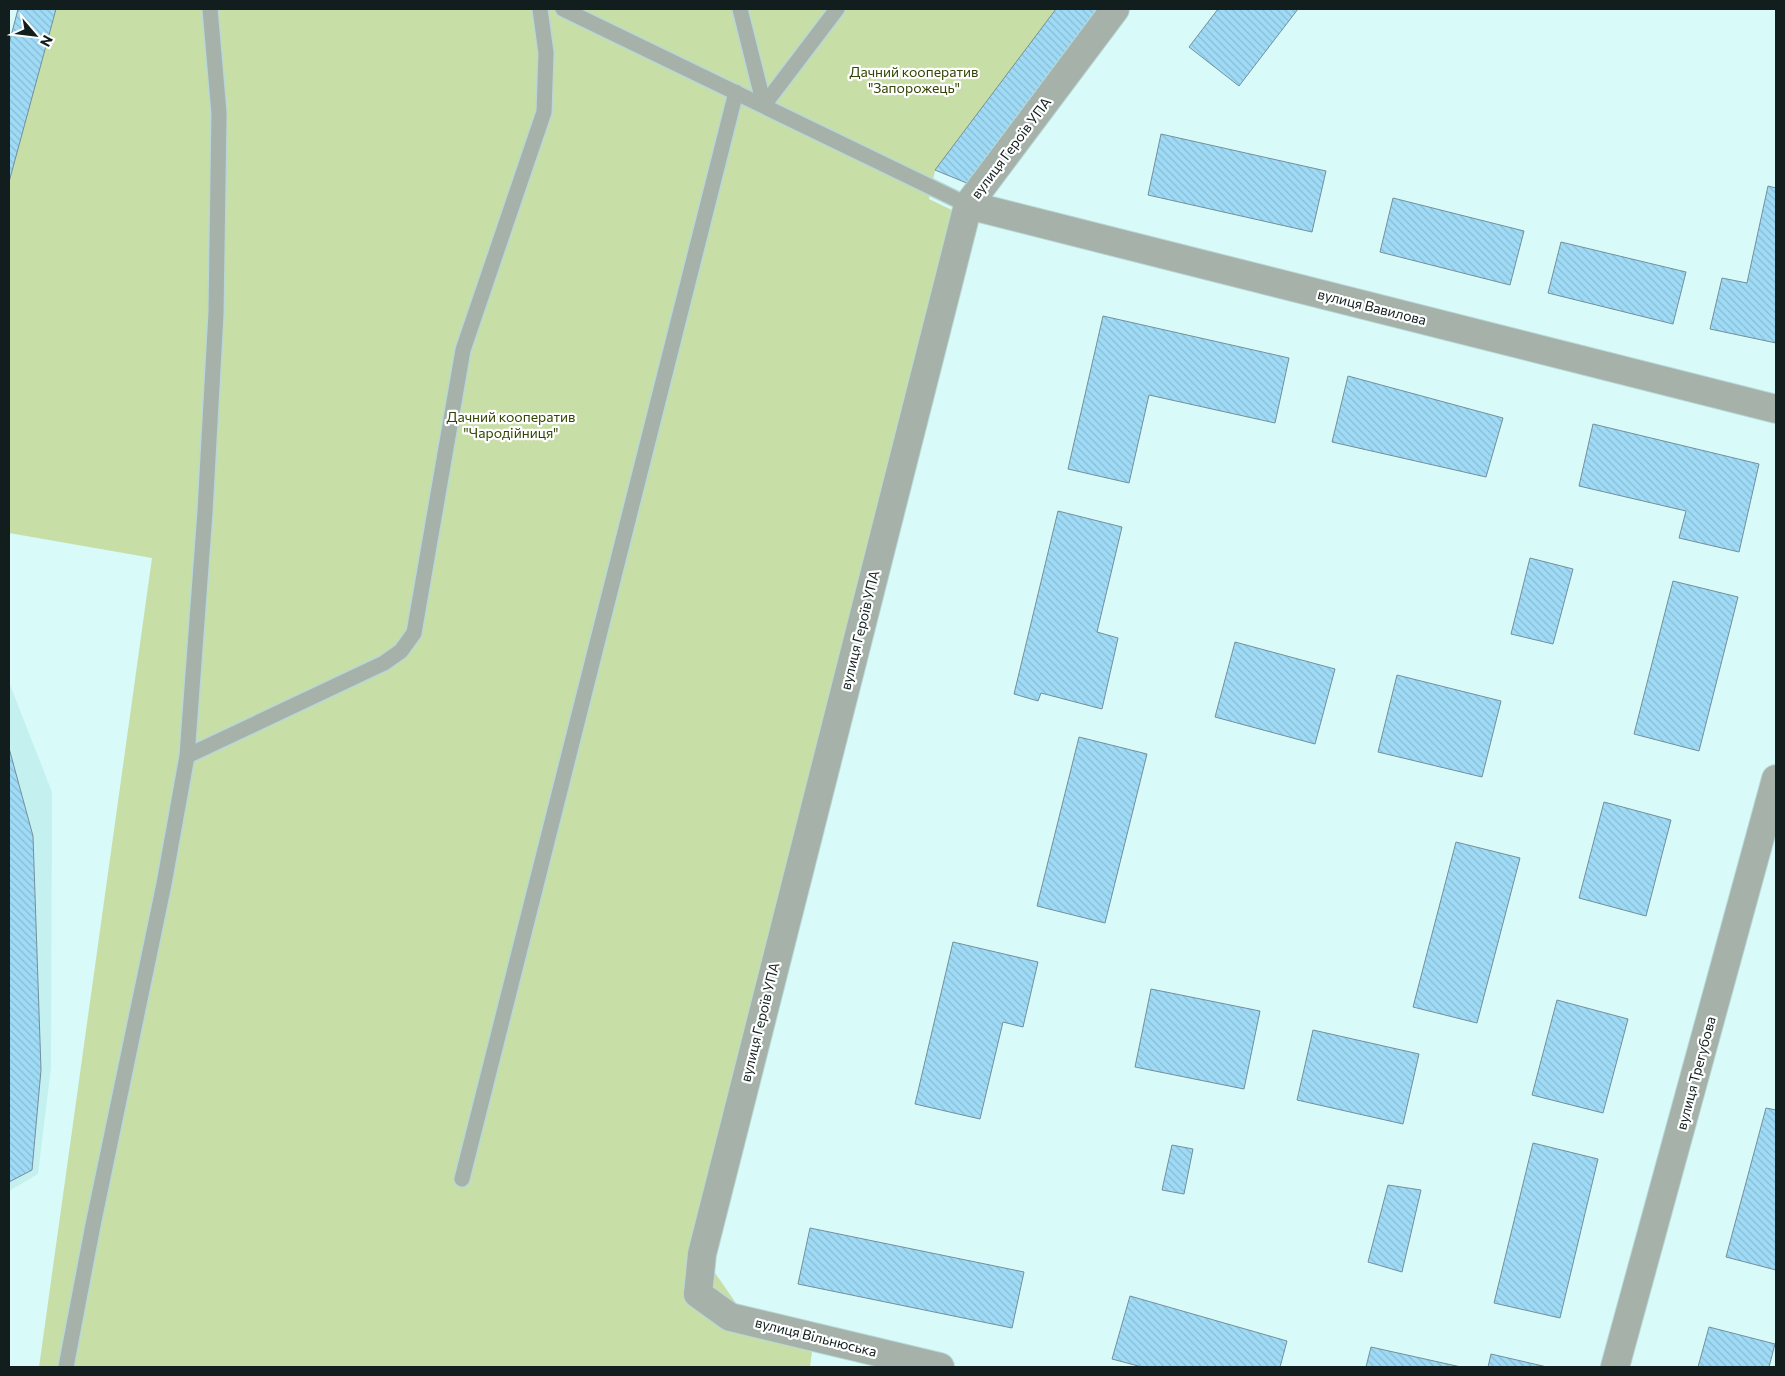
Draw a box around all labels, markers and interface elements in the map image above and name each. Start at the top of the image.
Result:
north arrow [10,10,60,60]
text: N [37,33,57,50]
park label: Дачний кооператив "Запорожець" [849,63,979,96]
street label: вулиця Героїв УПА [967,93,1054,202]
street label: вулиця Вавилова [1316,285,1428,328]
park label: Дачний кооператив "Чародійниця" [446,408,576,441]
street label: вулиця Героїв УПА [836,568,883,691]
street label: вулиця Героїв УПА [736,960,783,1083]
street label: вулиця Трегубова [1672,1014,1719,1131]
street label: вулиця Вільнюська [754,1313,879,1360]

